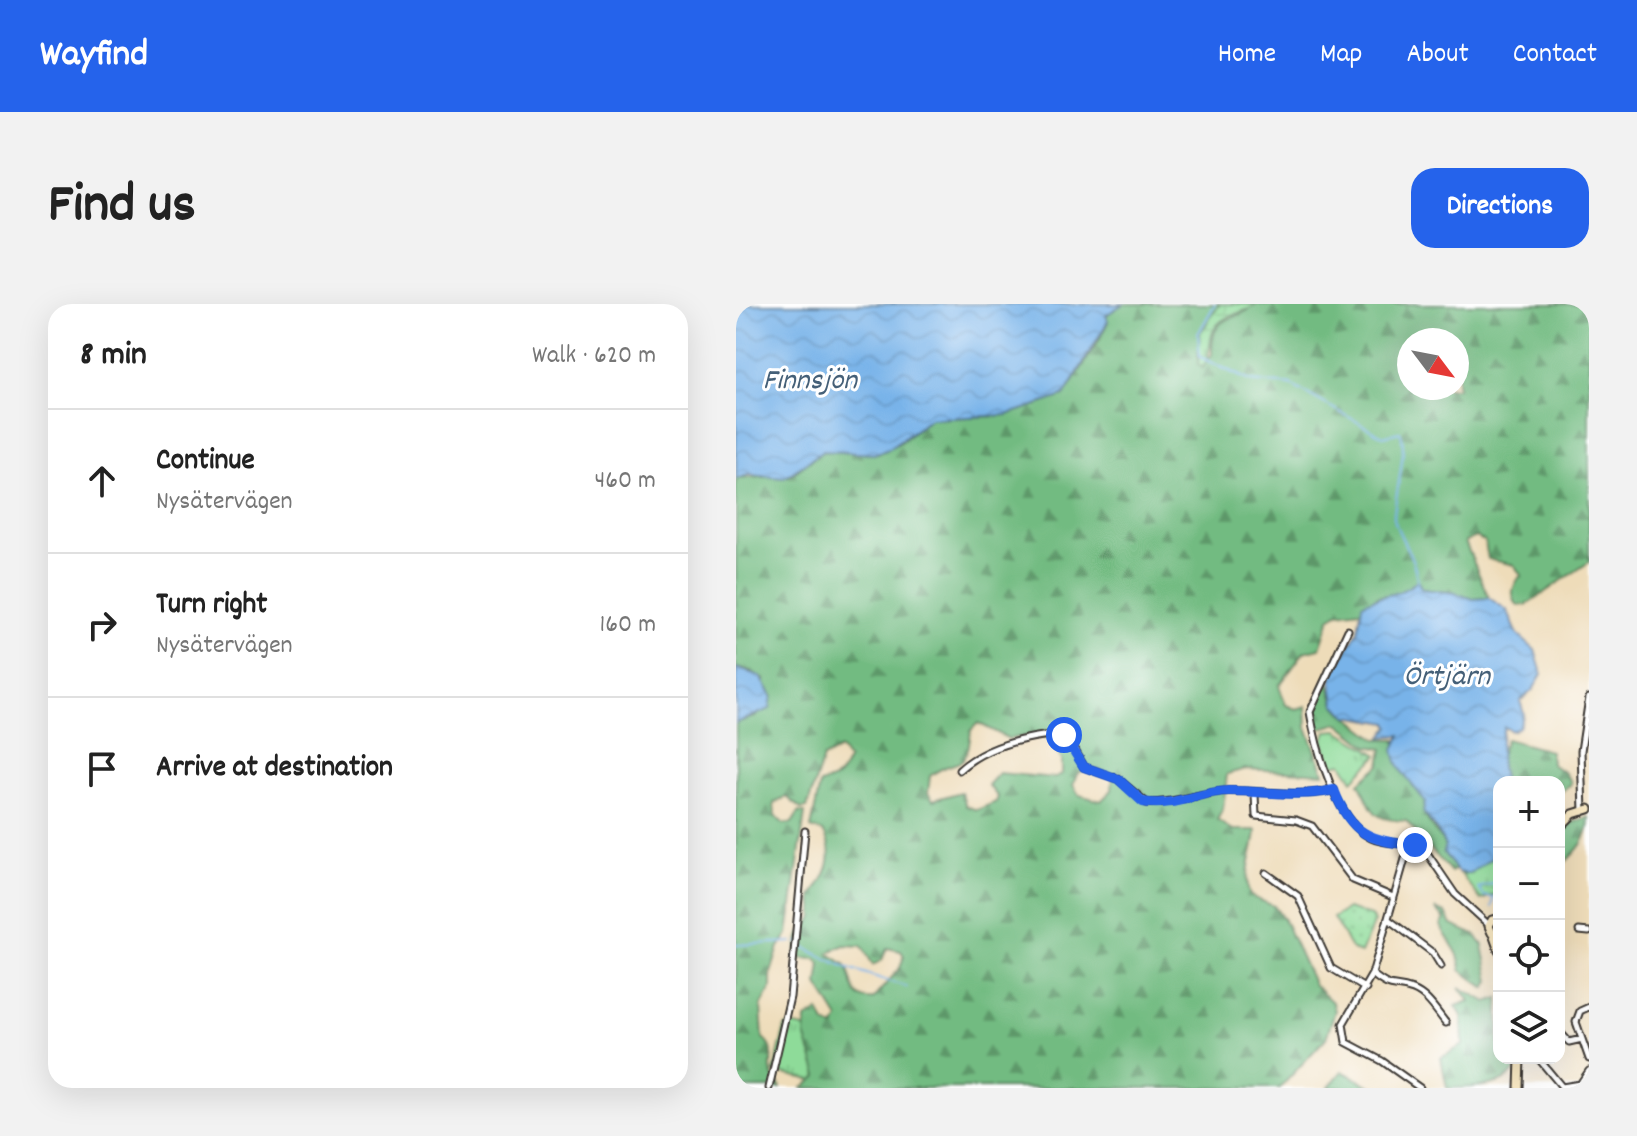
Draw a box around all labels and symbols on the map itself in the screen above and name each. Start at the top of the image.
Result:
north arrow [1397,328,1469,400]
water label: Finnsjön [763,361,858,404]
water label: Örtjärn [1404,657,1491,700]
route start [1046,717,1082,753]
route end [1397,827,1433,863]

